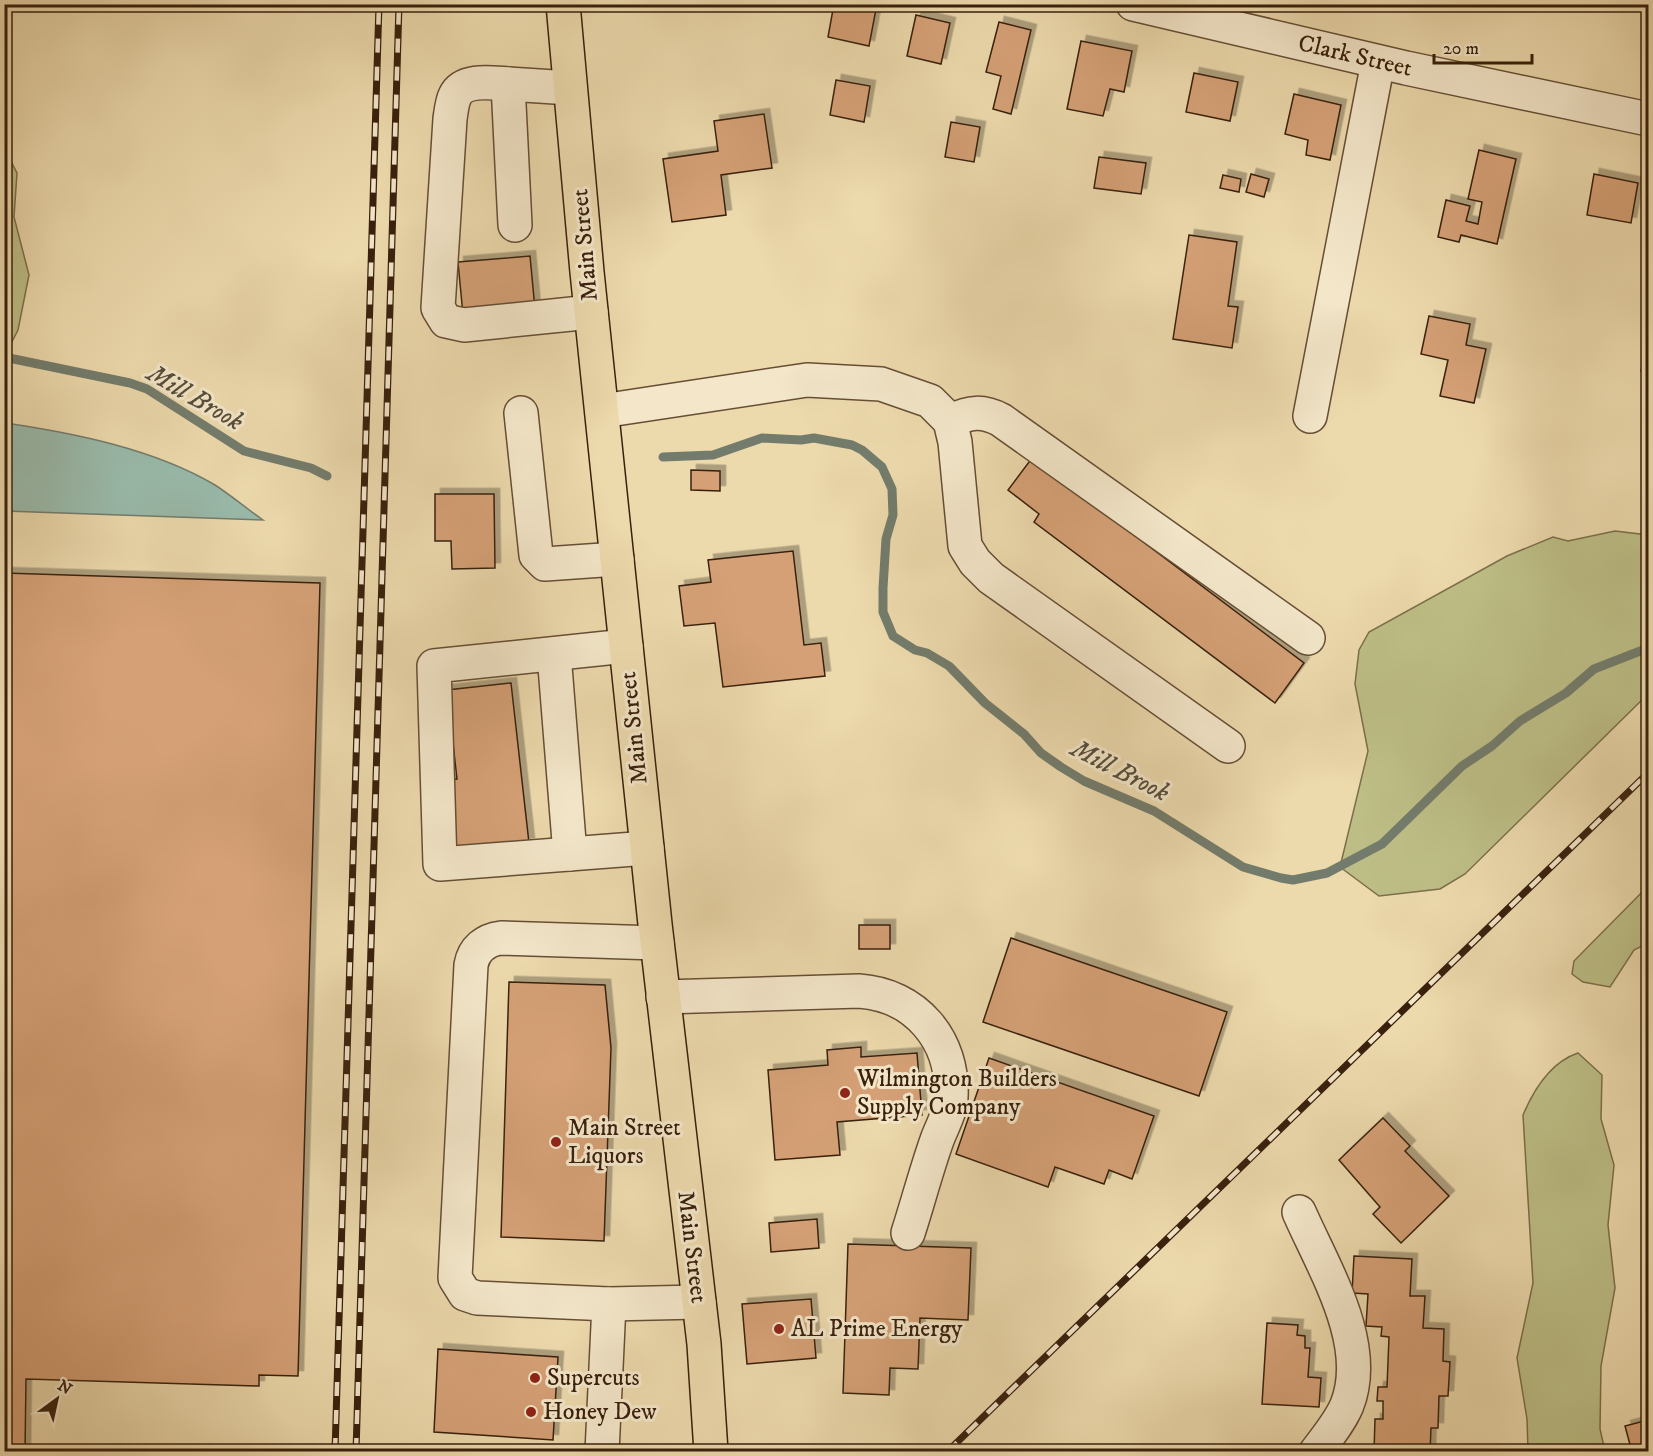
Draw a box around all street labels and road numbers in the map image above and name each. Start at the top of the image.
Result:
street label: Clark Street [1295,28,1415,84]
street label: Main Street [565,187,605,302]
street label: Main Street [613,670,655,786]
street label: Main Street [670,1189,714,1305]

